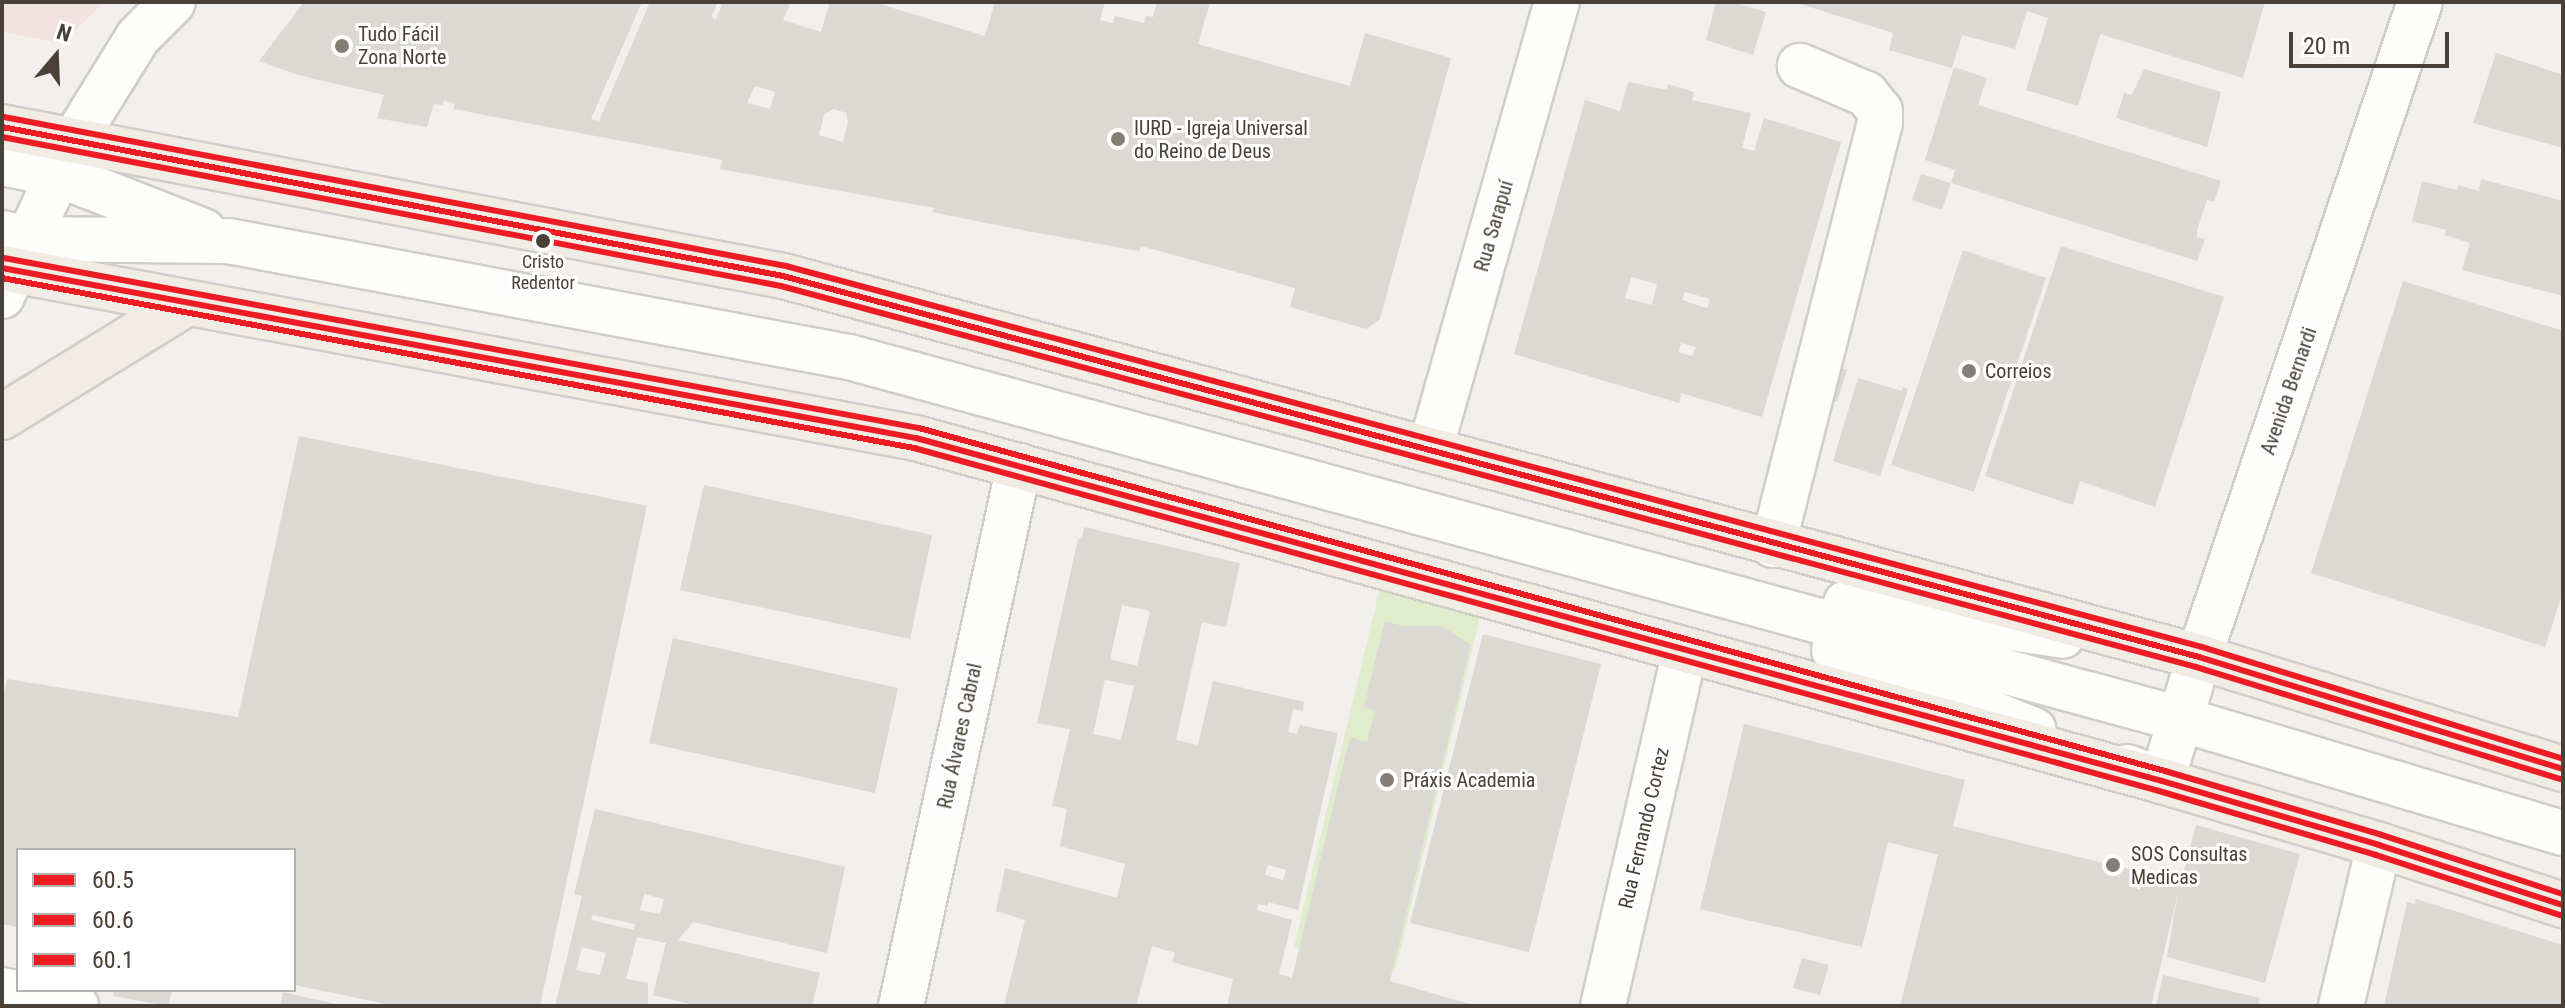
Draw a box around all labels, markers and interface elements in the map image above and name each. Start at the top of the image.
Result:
north arrow [16,16,96,96]
scale bar [2293,16,2453,66]
text: N [54,19,74,47]
place label: Tudo Fácil Zona Norte [358,22,446,69]
text: 20 m [2303,32,2350,60]
marker: Tudo Fácil Zona Norte [333,37,351,55]
place label: IURD - Igreja Universal do Reino de Deus [1134,116,1308,163]
marker: IURD - Igreja Universal do Reino de Deus [1109,130,1127,148]
street label: Rua Sarapuí [1470,178,1518,274]
marker: Cristo Redentor [535,233,551,249]
place label: Cristo Redentor [511,252,575,294]
street label: Avenida Bernardi [2256,324,2322,458]
place label: Correios [1985,359,2052,383]
marker: Correios [1960,362,1978,380]
street label: Rua Álvares Cabral [933,661,987,811]
street label: Rua Fernando Cortez [1614,745,1674,911]
place label: Práxis Academia [1403,768,1535,792]
marker: Práxis Academia [1378,771,1396,789]
place label: SOS Consultas Medicas [2131,842,2247,889]
legend [16,848,296,992]
marker: SOS Consultas Medicas [2102,854,2124,876]
text: 60.5 [92,866,134,894]
text: 60.6 [92,906,134,934]
text: 60.1 [92,946,134,974]

